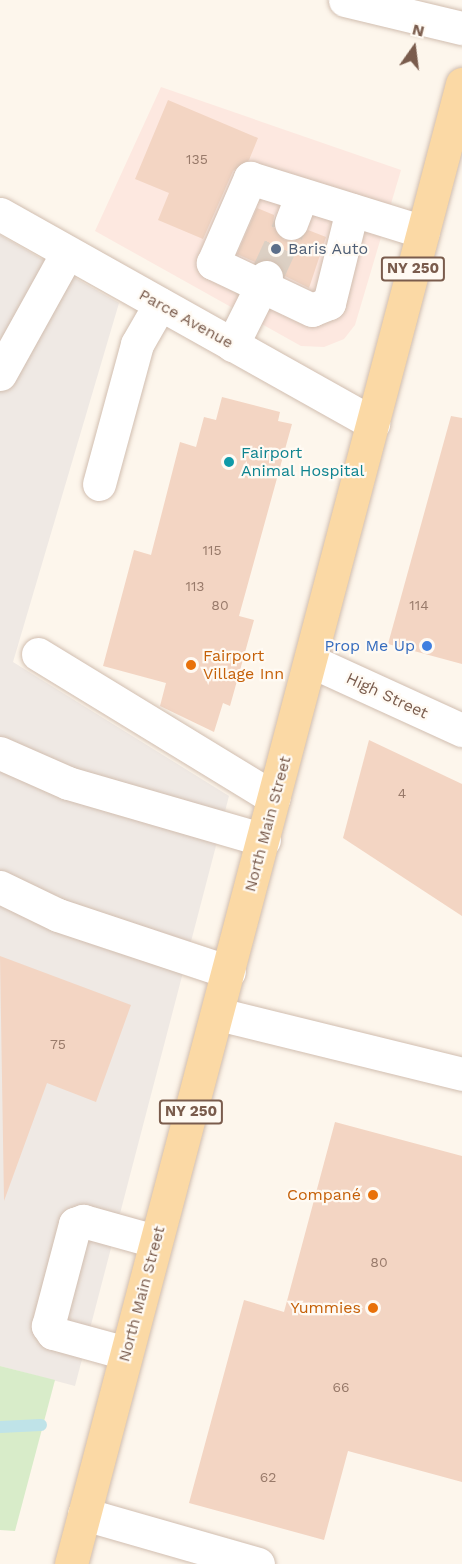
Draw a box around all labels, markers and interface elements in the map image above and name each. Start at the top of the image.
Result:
north arrow [384,18,444,78]
text: N [410,19,427,41]
house number: 135 [186,151,208,167]
place label: Baris Auto [288,239,369,259]
marker: Baris Auto [269,242,283,256]
road number: NY 250 [380,257,446,281]
street label: Parce Avenue [135,285,237,353]
place label: Fairport Animal Hospital [241,443,365,481]
marker: Fairport Animal Hospital [222,455,236,469]
house number: 115 [202,542,222,558]
house number: 113 [185,578,205,594]
house number: 80 [211,597,229,613]
house number: 114 [409,597,429,613]
place label: Prop Me Up [324,636,415,656]
marker: Prop Me Up [420,639,434,653]
place label: Fairport Village Inn [203,646,284,684]
marker: Fairport Village Inn [184,658,198,672]
street label: High Street [343,669,431,723]
street label: North Main Street [241,754,295,894]
house number: 4 [398,785,406,801]
house number: 75 [50,1036,66,1052]
road number: NY 250 [158,1100,224,1124]
place label: Compané [287,1185,361,1205]
marker: Compané [366,1188,380,1202]
street label: North Main Street [115,1224,169,1364]
house number: 80 [370,1254,388,1270]
place label: Yummies [290,1298,361,1318]
marker: Yummies [366,1301,380,1315]
house number: 66 [332,1379,350,1395]
house number: 62 [260,1469,276,1485]

